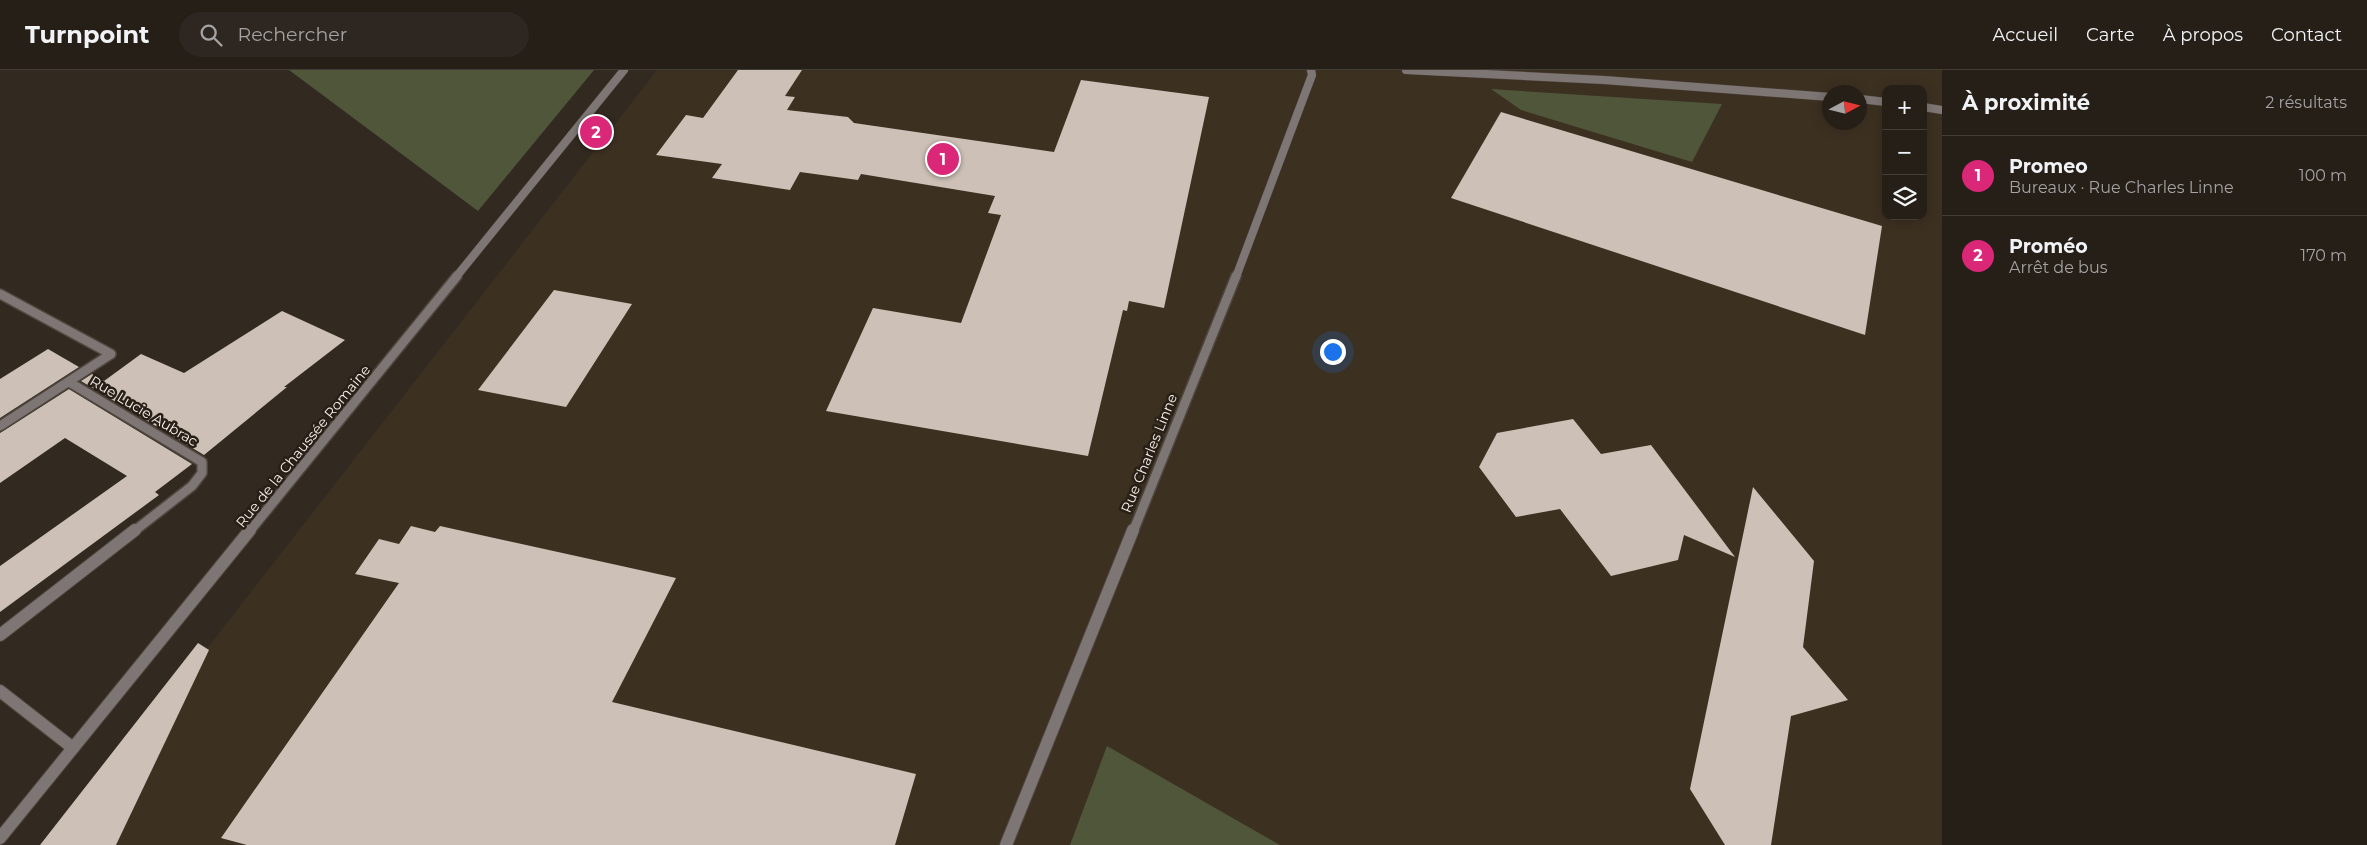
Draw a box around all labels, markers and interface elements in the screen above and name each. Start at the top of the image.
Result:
search box [179,12,529,57]
text: Turnpoint [25,20,149,49]
icon: search [197,21,225,49]
text: Rechercher [237,23,347,46]
text: Accueil [1993,24,2058,46]
text: Carte [2086,24,2135,46]
text: À propos [2163,24,2243,46]
text: Contact [2271,24,2342,46]
north arrow [1822,85,1867,130]
map controls [1882,85,1927,220]
button: + [1882,85,1927,130]
text: À proximité [1962,90,2090,115]
text: 2 résultats [2265,93,2347,112]
pin: 2 [580,113,612,151]
button: − [1882,130,1927,175]
pin: 1 [927,140,959,178]
text: Promeo [2009,155,2088,178]
text: 1 [1975,166,1981,185]
text: 100 m [2299,166,2347,185]
button: layers [1882,175,1927,220]
text: Bureaux · Rue Charles Linne [2009,178,2234,197]
text: Proméo [2009,235,2088,258]
text: 2 [1973,246,1983,265]
text: 170 m [2300,246,2347,265]
text: Arrêt de bus [2009,258,2107,277]
your location [1320,339,1346,365]
street label: Rue de la Chaussée Romaine [232,361,374,531]
street label: Rue Lucie Aubrac [87,372,201,450]
street label: Rue Charles Linne [1117,391,1181,515]

